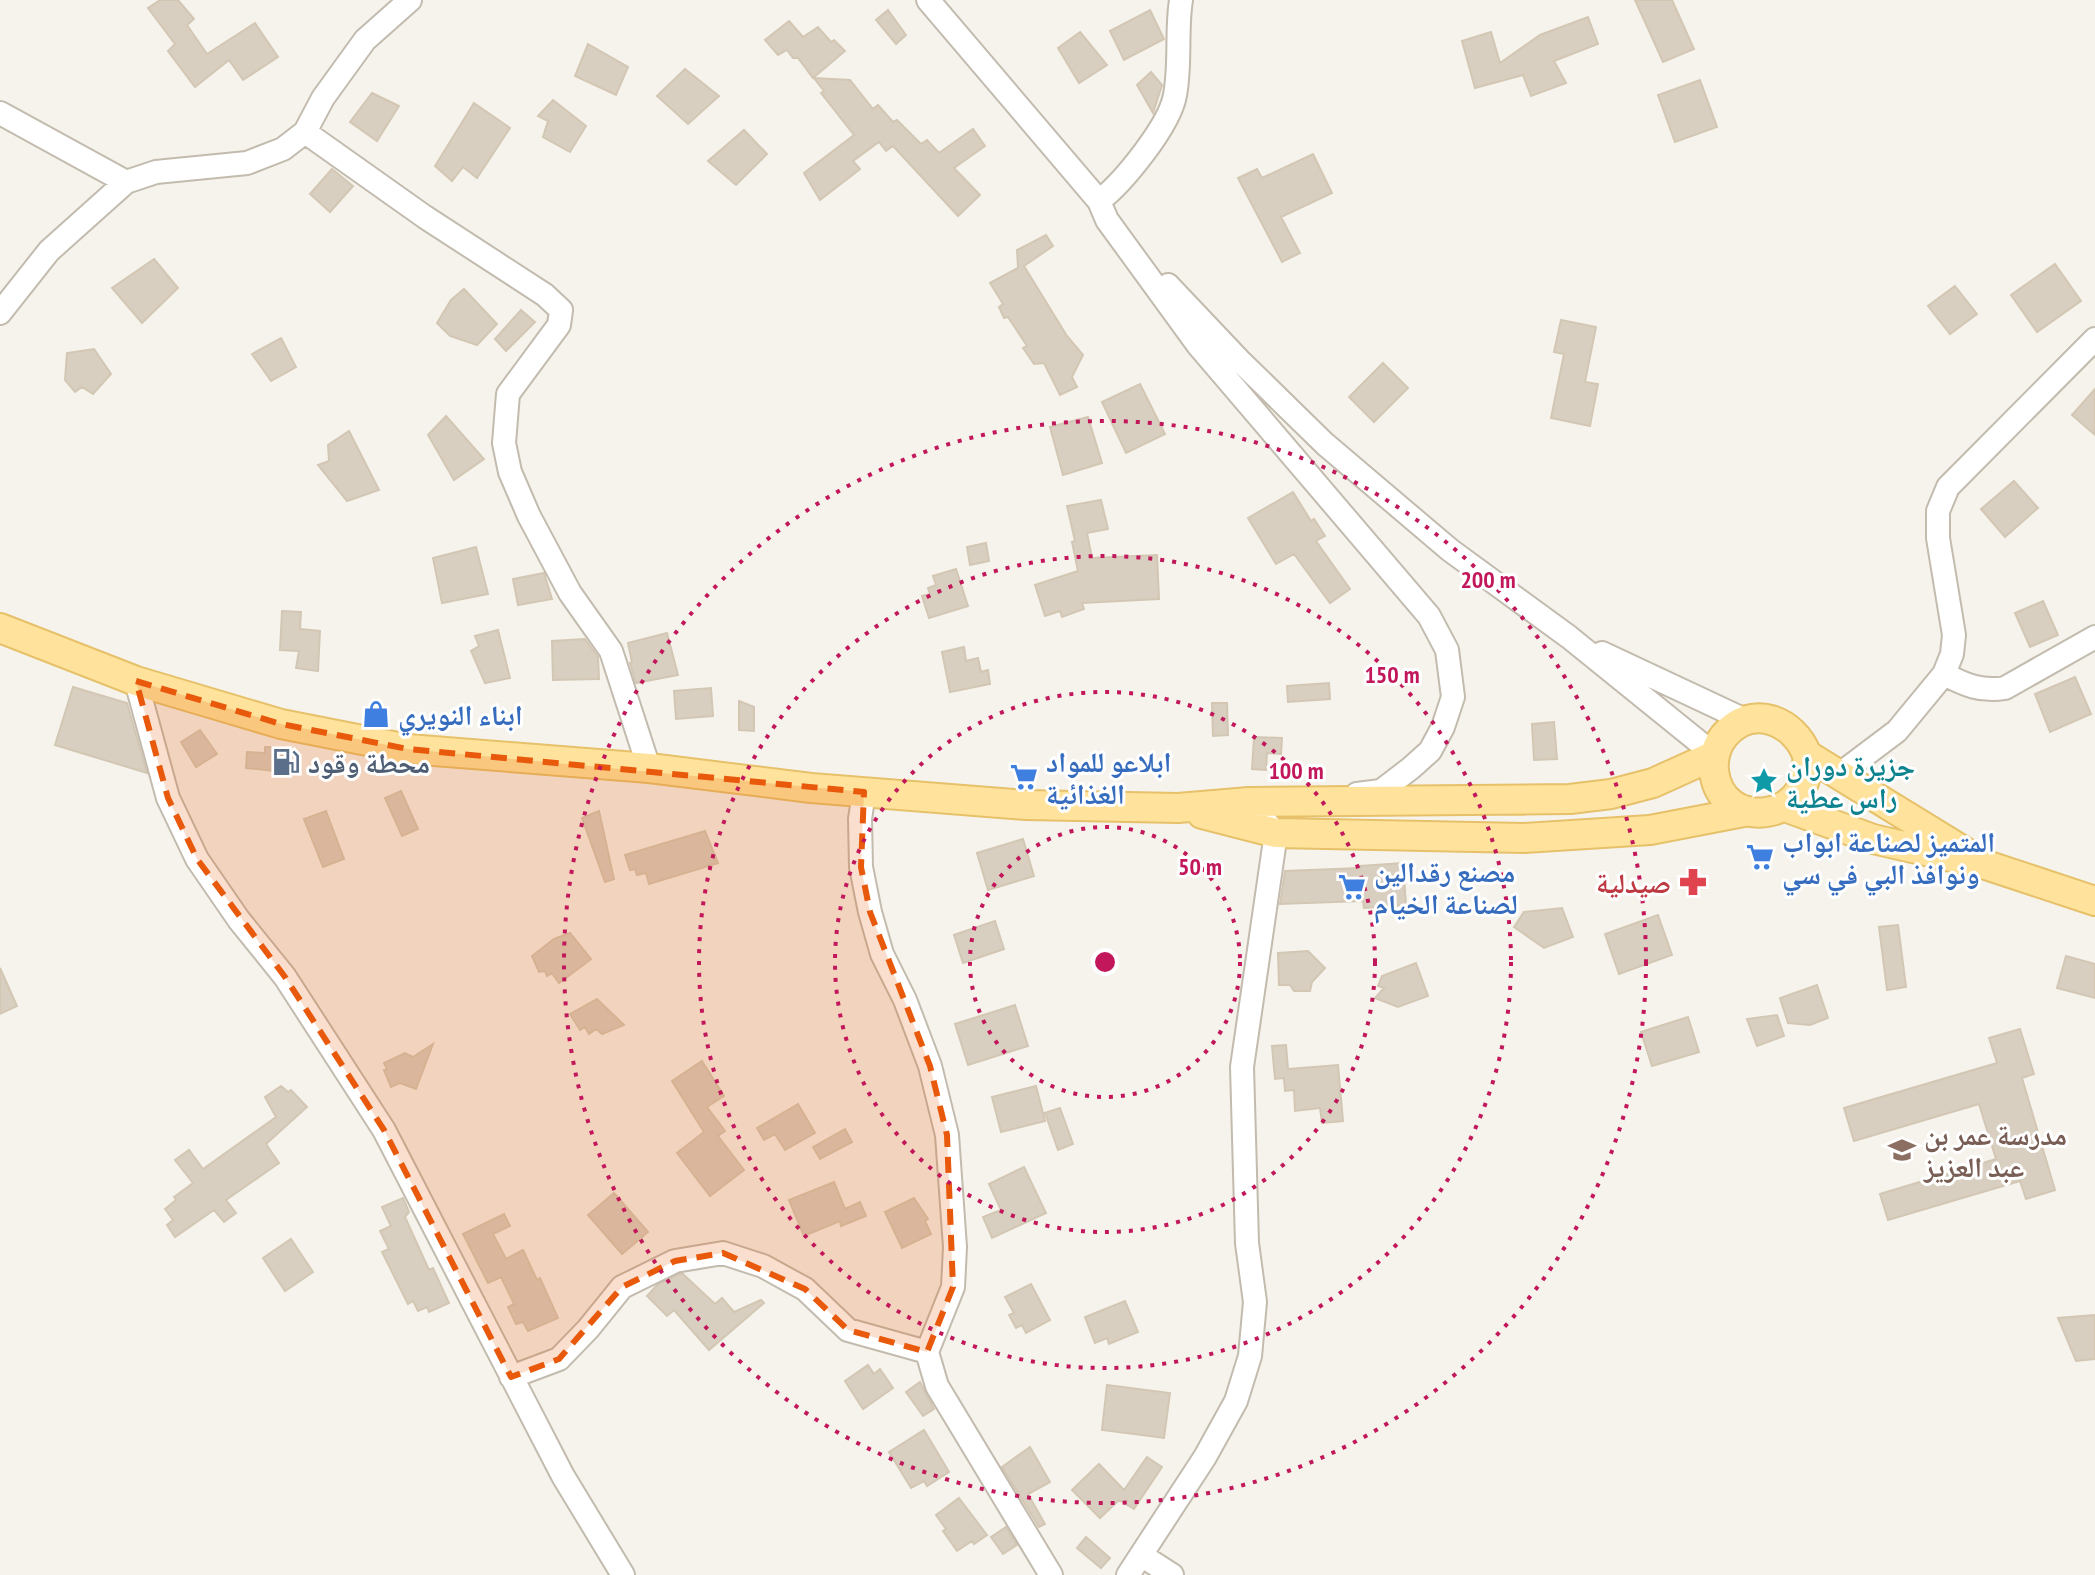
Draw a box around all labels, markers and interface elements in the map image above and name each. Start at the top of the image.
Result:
text: 200 m [1460,564,1516,595]
text: 150 m [1364,659,1420,690]
place label: ابناء النويري [398,696,523,737]
shop icon: ابناء النويري [361,699,391,729]
place label: ابلاعو للمواد الغذائية [1046,743,1172,812]
place label: محطة وقود [308,744,430,781]
fuel station icon: محطة وقود [271,747,301,777]
place label: جزيرة دوران راس عطية [1786,747,1915,816]
text: 100 m [1268,755,1324,786]
supermarket icon: ابلاعو للمواد الغذائية [1009,762,1039,792]
place icon: جزيرة دوران راس عطية [1749,766,1779,796]
place label: المتميز لصناعة ابواب ونوافذ البي في سي [1782,823,1995,896]
supermarket icon: المتميز لصناعة ابواب ونوافذ البي في سي [1745,842,1775,872]
text: 50 m [1178,851,1222,882]
place label: مصنع رقدالين لصناعة الخيام [1374,853,1518,924]
place label: صيدلية [1596,864,1671,901]
pharmacy icon: صيدلية [1678,867,1708,897]
supermarket icon: مصنع رقدالين لصناعة الخيام [1337,872,1367,902]
centre of rings [1091,948,1119,976]
place label: مدرسة عمر بن عبد العزيز [1923,1116,2067,1185]
school or university icon: مدرسة عمر بن عبد العزيز [1887,1135,1917,1165]

